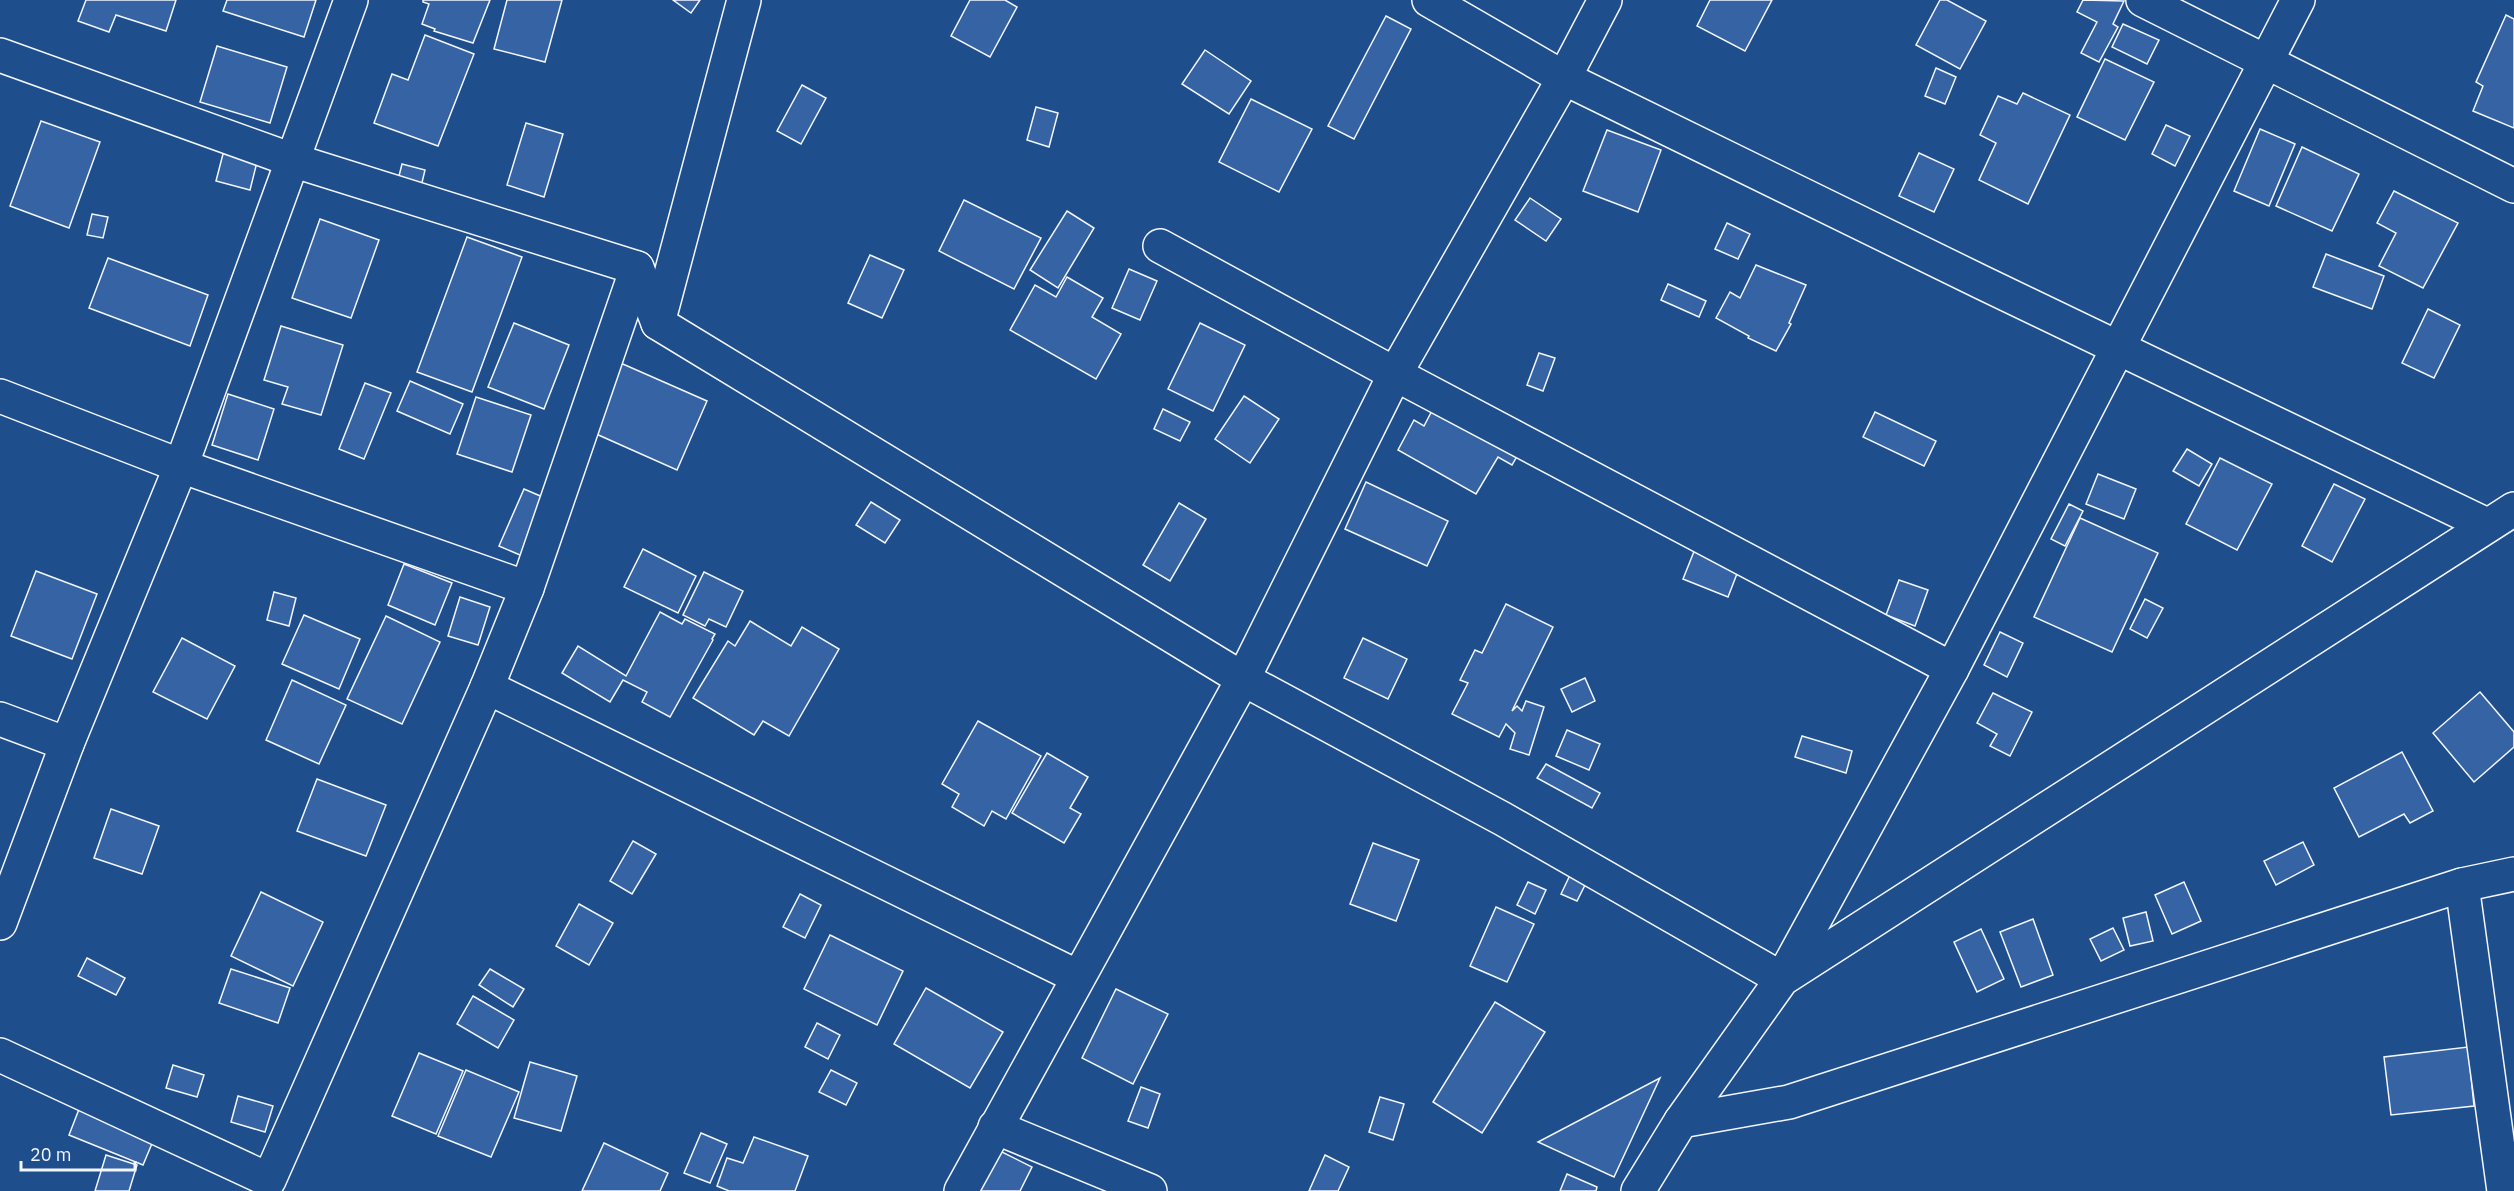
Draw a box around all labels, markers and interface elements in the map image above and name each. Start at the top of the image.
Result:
scale bar [21,1134,135,1172]
text: 20 m [30,1143,72,1166]

